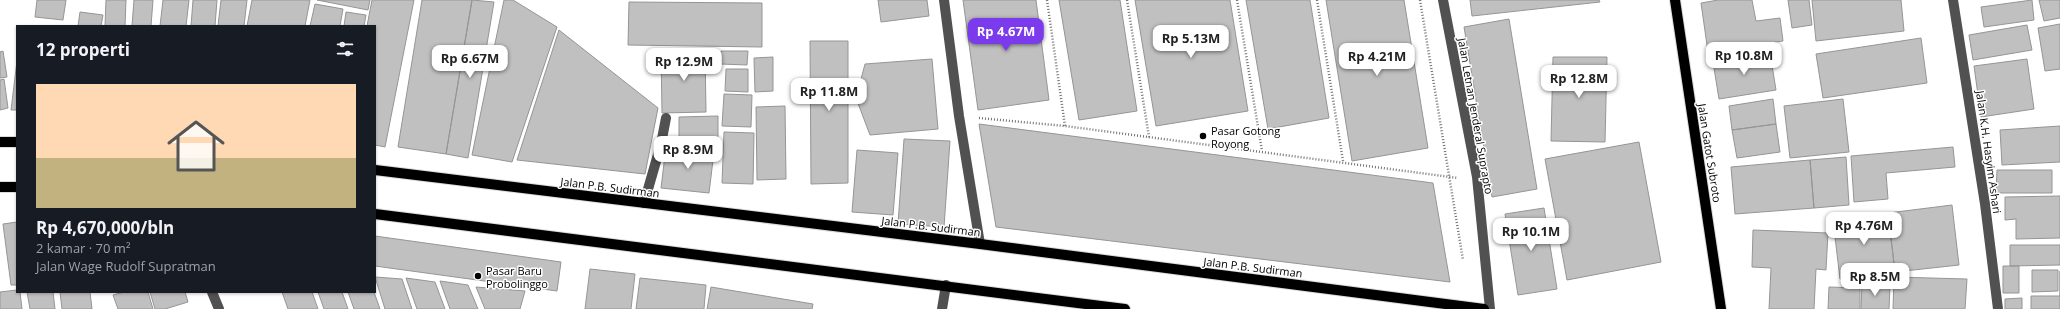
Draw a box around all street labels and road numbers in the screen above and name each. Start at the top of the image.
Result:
street label: Jalan Letnan Jenderal Suprapto [1455,36,1497,196]
street label: Jalan K.H. Hasyim Ashari [1973,88,2005,215]
street label: Jalan Gatot Subroto [1695,101,1725,204]
street label: Jalan P.B. Sudirman [559,173,660,201]
street label: Jalan P.B. Sudirman [880,212,981,240]
street label: Jalan P.B. Sudirman [1202,253,1303,281]

